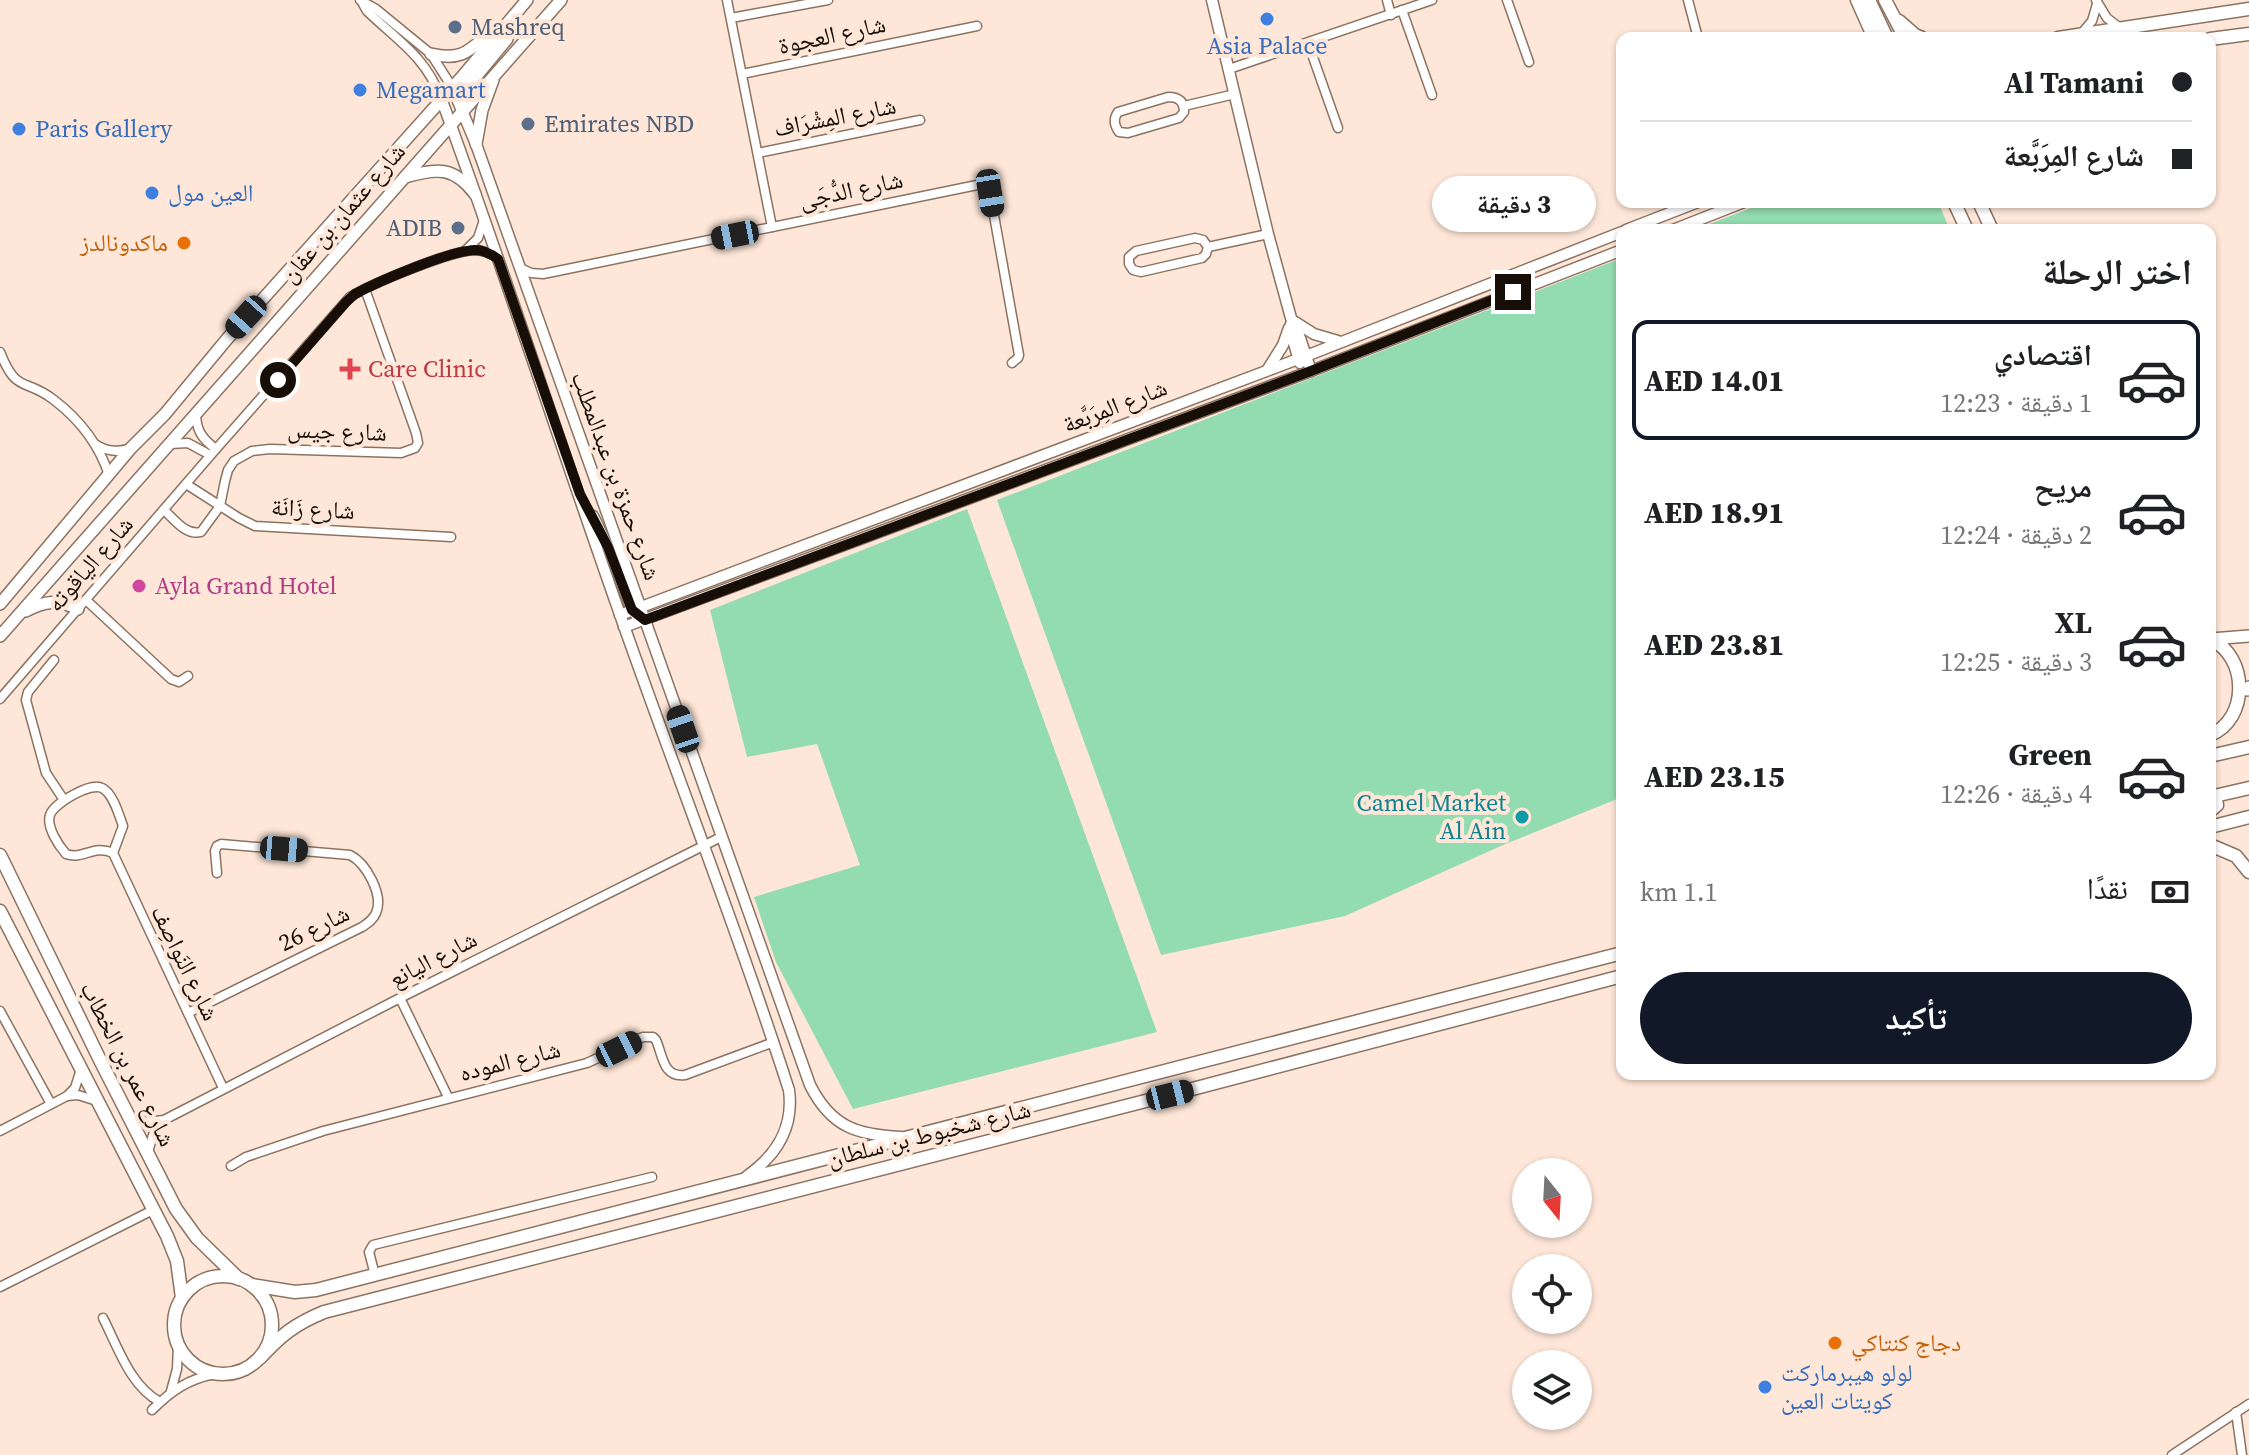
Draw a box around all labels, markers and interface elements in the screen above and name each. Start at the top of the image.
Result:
street label: شارع العجوة [775,7,889,62]
place label: Mashreq [471,10,565,43]
marker: Asia Palace [1258,10,1276,28]
marker: Mashreq [446,18,464,36]
place label: Asia Palace [1207,29,1327,62]
text: Al Tamani [2004,62,2144,103]
place label: Megamart [376,73,486,106]
marker: Megamart [351,81,369,99]
street label: شارع المِشْرَاف [771,89,899,144]
place label: Emirates NBD [544,107,694,140]
place label: Paris Gallery [35,112,173,145]
marker: Emirates NBD [519,115,537,133]
marker: Paris Gallery [10,120,28,138]
text: شارع المِرَبَّعة [2004,135,2144,176]
street label: شارع عثمان بن عفان [273,136,413,290]
street label: شارع الدُّجَى [796,162,906,217]
car [974,167,1006,219]
place label: العين مول [168,176,253,209]
callout: 3 دقيقة [1431,176,1595,232]
marker: العين مول [143,184,161,202]
text: 3 دقيقة [1477,186,1551,222]
place label: ADIB [386,211,442,244]
marker: ADIB [449,219,467,237]
car [709,219,761,251]
place label: ماكدونالدز [79,226,168,259]
marker: ماكدونالدز [175,234,193,252]
text: اختر الرحلة [2042,247,2192,296]
route end [1495,274,1531,310]
car [221,291,271,343]
text: اقتصادي [1994,334,2092,375]
icon: car [2116,344,2188,416]
place label: Care Clinic [368,352,486,385]
marker: Care Clinic [339,358,361,380]
text: AED 14.01 [1644,360,1785,401]
route start [260,362,296,398]
street label: شارع حمزة بن عبدالمطلب [563,367,670,585]
street label: شارع المِرَبَّعة [1058,371,1172,440]
text: 1 دقيقة · 12:23 [1940,385,2092,421]
street label: شارع جيس [287,412,387,449]
text: مريح [2034,466,2092,507]
icon: car [2116,476,2188,548]
street label: شارع زَانَة [270,490,356,527]
text: AED 18.91 [1644,492,1785,533]
street label: شارع الياقوته [39,509,140,619]
text: 2 دقيقة · 12:24 [1940,517,2092,553]
place label: Ayla Grand Hotel [155,569,337,602]
marker: Ayla Grand Hotel [130,577,148,595]
text: XL [2055,602,2092,643]
icon: car [2116,608,2188,680]
text: AED 23.81 [1644,624,1785,665]
text: 3 دقيقة · 12:25 [1940,644,2092,680]
car [664,702,702,756]
text: Green [2009,734,2092,775]
icon: car [2116,740,2188,812]
text: AED 23.15 [1644,756,1785,797]
text: 4 دقيقة · 12:26 [1940,776,2092,812]
place label: Camel Market Al Ain [1357,786,1506,847]
marker: Camel Market Al Ain [1513,808,1531,826]
car [259,835,309,863]
text: نقدًا [2087,868,2128,909]
icon: cash [2148,870,2192,914]
text: 1.1 km [1640,874,1718,910]
street label: شارع 26 [273,896,355,959]
street label: شارع النَواصِف [143,900,228,1026]
street label: شارع اليانع [383,922,482,995]
button: تأكيد [1640,972,2192,1064]
street label: شارع عمر بن الخطاب [73,976,184,1152]
car [592,1028,646,1070]
street label: شارع الموده [456,1032,564,1089]
car [1144,1078,1196,1112]
street label: شارع شخبوط بن سلطان [824,1092,1034,1175]
north arrow [1512,1158,1592,1238]
map controls [1512,1158,1592,1430]
button: locate [1512,1254,1592,1334]
place label: دجاج كنتاكي [1851,1326,1961,1362]
marker: دجاج كنتاكي [1826,1334,1844,1352]
button: layers [1512,1350,1592,1430]
place label: لولو هيبرماركت كويتات العين [1781,1356,1913,1417]
marker: لولو هيبرماركت كويتات العين [1756,1378,1774,1396]

